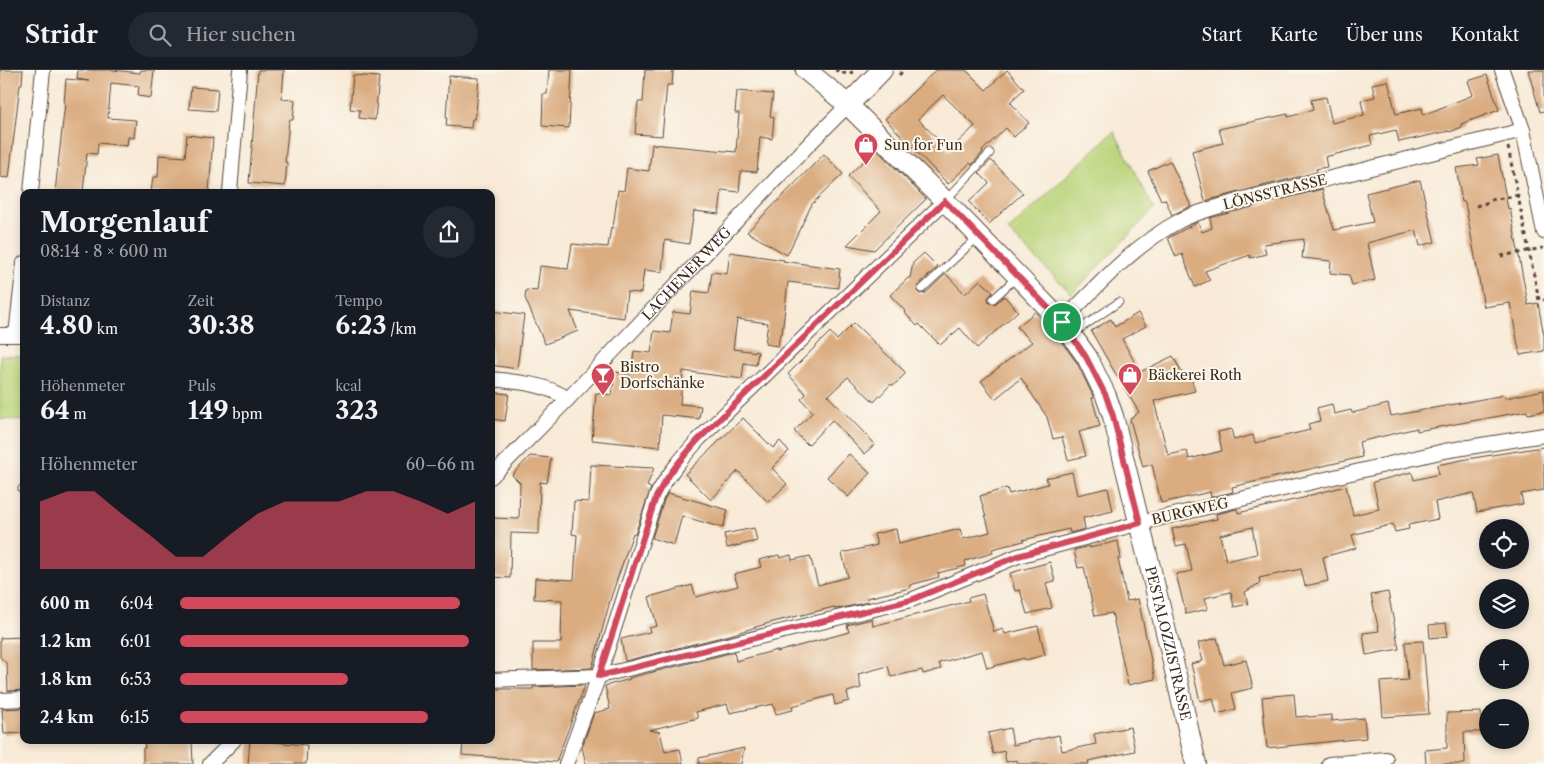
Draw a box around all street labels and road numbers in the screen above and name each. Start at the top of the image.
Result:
street label: LÖNSSTRASSE [1221,170,1329,214]
street label: LACHENER WEG [638,223,735,324]
street label: BURGWEG [1150,493,1230,529]
street label: PESTALOZZISTRASSE [1141,564,1195,722]

